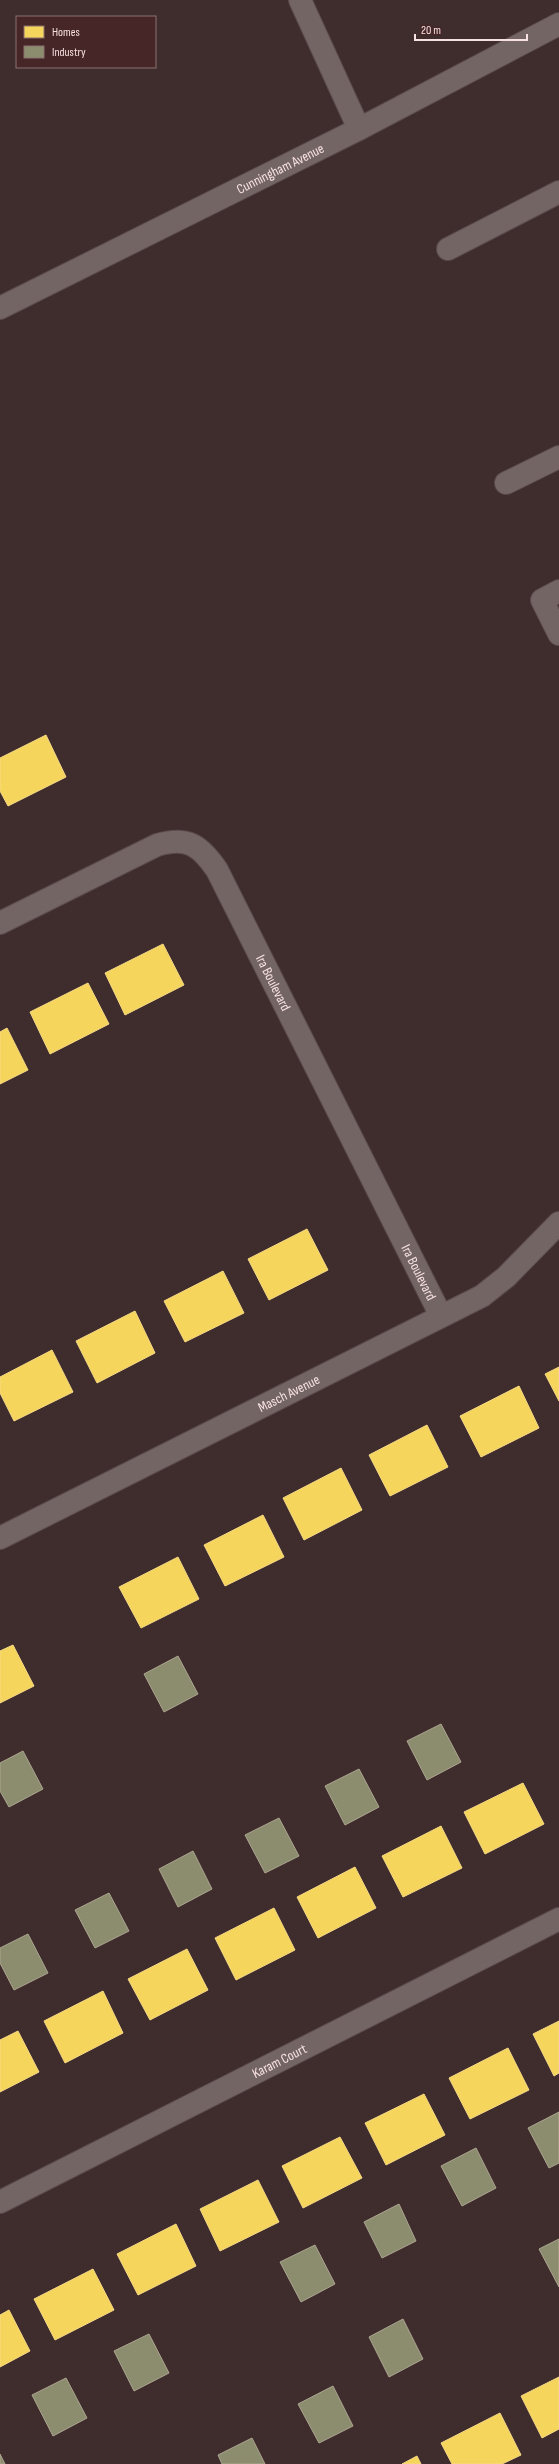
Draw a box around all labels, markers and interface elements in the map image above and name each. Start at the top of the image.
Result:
legend [16,16,156,68]
scale bar [415,16,527,42]
text: 20 m [421,23,441,38]
text: Homes [52,25,80,40]
text: Industry [52,45,86,60]
street label: Cunningham Avenue [234,140,327,198]
street label: Ira Boulevard [252,952,294,1014]
street label: Ira Boulevard [397,1242,440,1303]
street label: Masch Avenue [255,1371,323,1416]
street label: Karam Court [249,2040,310,2082]

